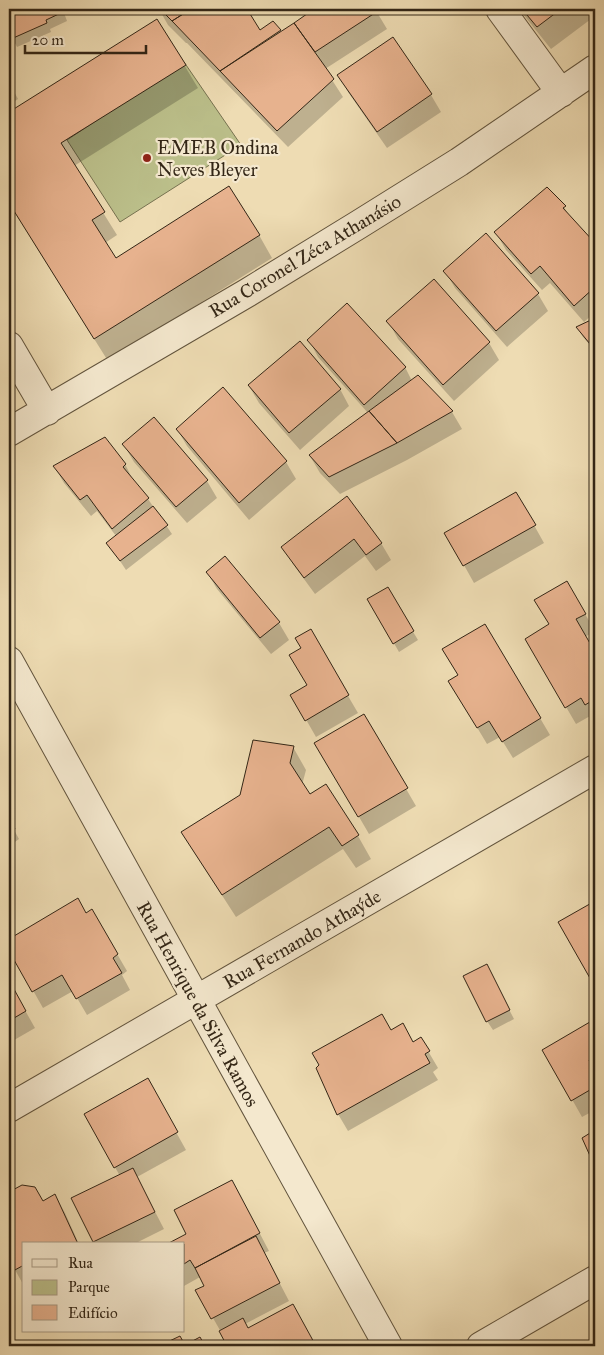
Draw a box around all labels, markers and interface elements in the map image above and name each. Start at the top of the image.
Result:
scale bar [25,22,146,54]
text: 20 m [32,31,64,49]
place label: EMEB Ondina Neves Bleyer [157,136,279,181]
marker: EMEB Ondina Neves Bleyer [141,152,153,164]
street label: Rua Coronel Zéca Athanásio [205,189,406,323]
street label: Rua Fernando Athaýde [219,884,385,994]
street label: Rua Henrique da Silva Ramos [131,897,264,1111]
legend [22,1242,185,1332]
text: Rua [68,1254,93,1272]
text: Parque [68,1278,110,1297]
text: Edifício [68,1304,118,1322]

